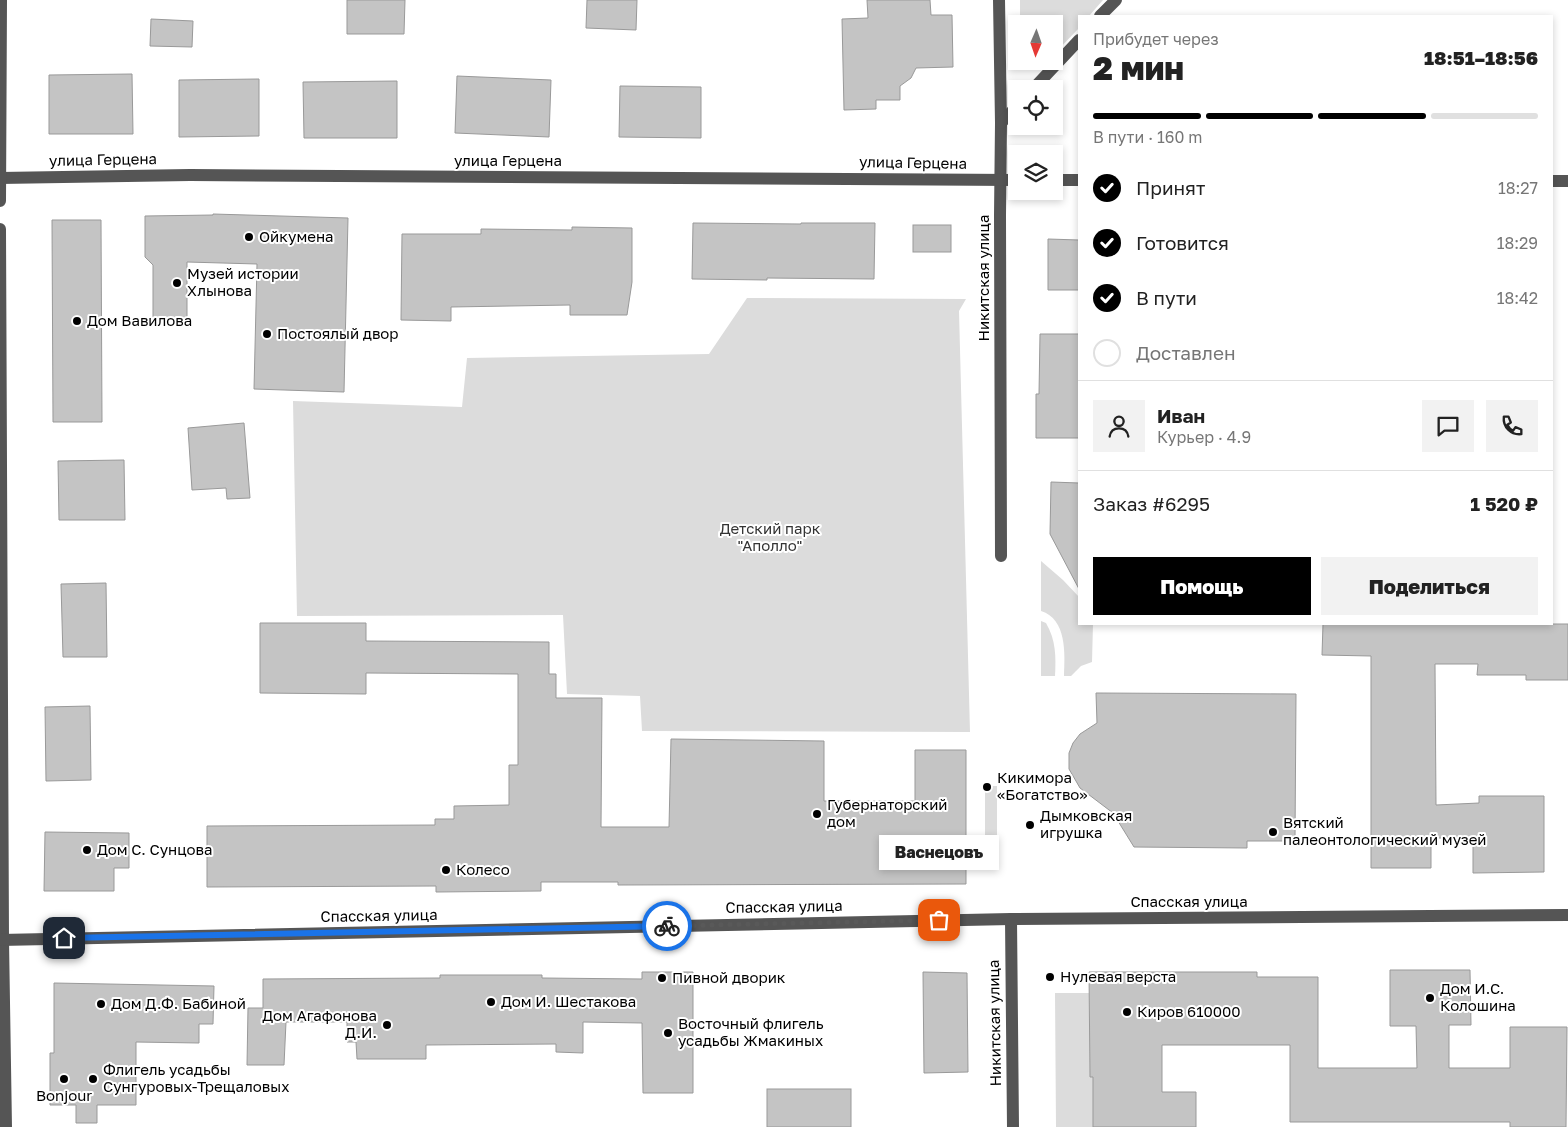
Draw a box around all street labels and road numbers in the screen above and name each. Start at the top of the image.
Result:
street label: улица Герцена [49,149,157,169]
street label: улица Герцена [454,151,562,169]
street label: улица Герцена [859,152,967,172]
street label: Никитская улица [974,215,992,341]
street label: Спасская улица [1130,892,1248,910]
street label: Спасская улица [725,896,843,916]
street label: Спасская улица [320,905,438,925]
street label: Никитская улица [984,959,1004,1087]

